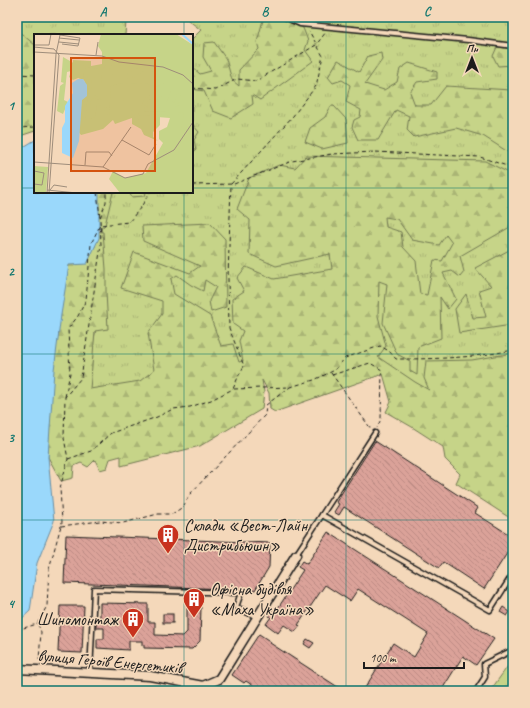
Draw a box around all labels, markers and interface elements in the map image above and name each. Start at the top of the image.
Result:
text: A [100,4,108,20]
text: B [262,4,270,20]
text: C [424,4,432,20]
inset map [34,34,193,193]
north arrow [452,38,492,78]
text: Пн [466,41,479,55]
text: 1 [8,98,16,114]
text: 2 [8,264,15,280]
text: 3 [8,430,15,446]
place label: Склади «Вест-Лайн Дистрибьюшн» [184,515,308,556]
building icon: Склади «Вест-Лайн Дистрибьюшн» [155,522,181,555]
place label: Офісна будівля «Маха Україна» [210,579,314,620]
building icon: Офісна будівля «Маха Україна» [181,586,207,619]
text: 4 [8,596,16,612]
building icon: Шиномонтаж [120,606,146,639]
place label: Шиномонтаж [37,609,120,630]
scale bar [364,644,464,670]
street label: вулиця Героїв Енергетиків [37,645,187,679]
text: 100 m [370,650,397,666]

